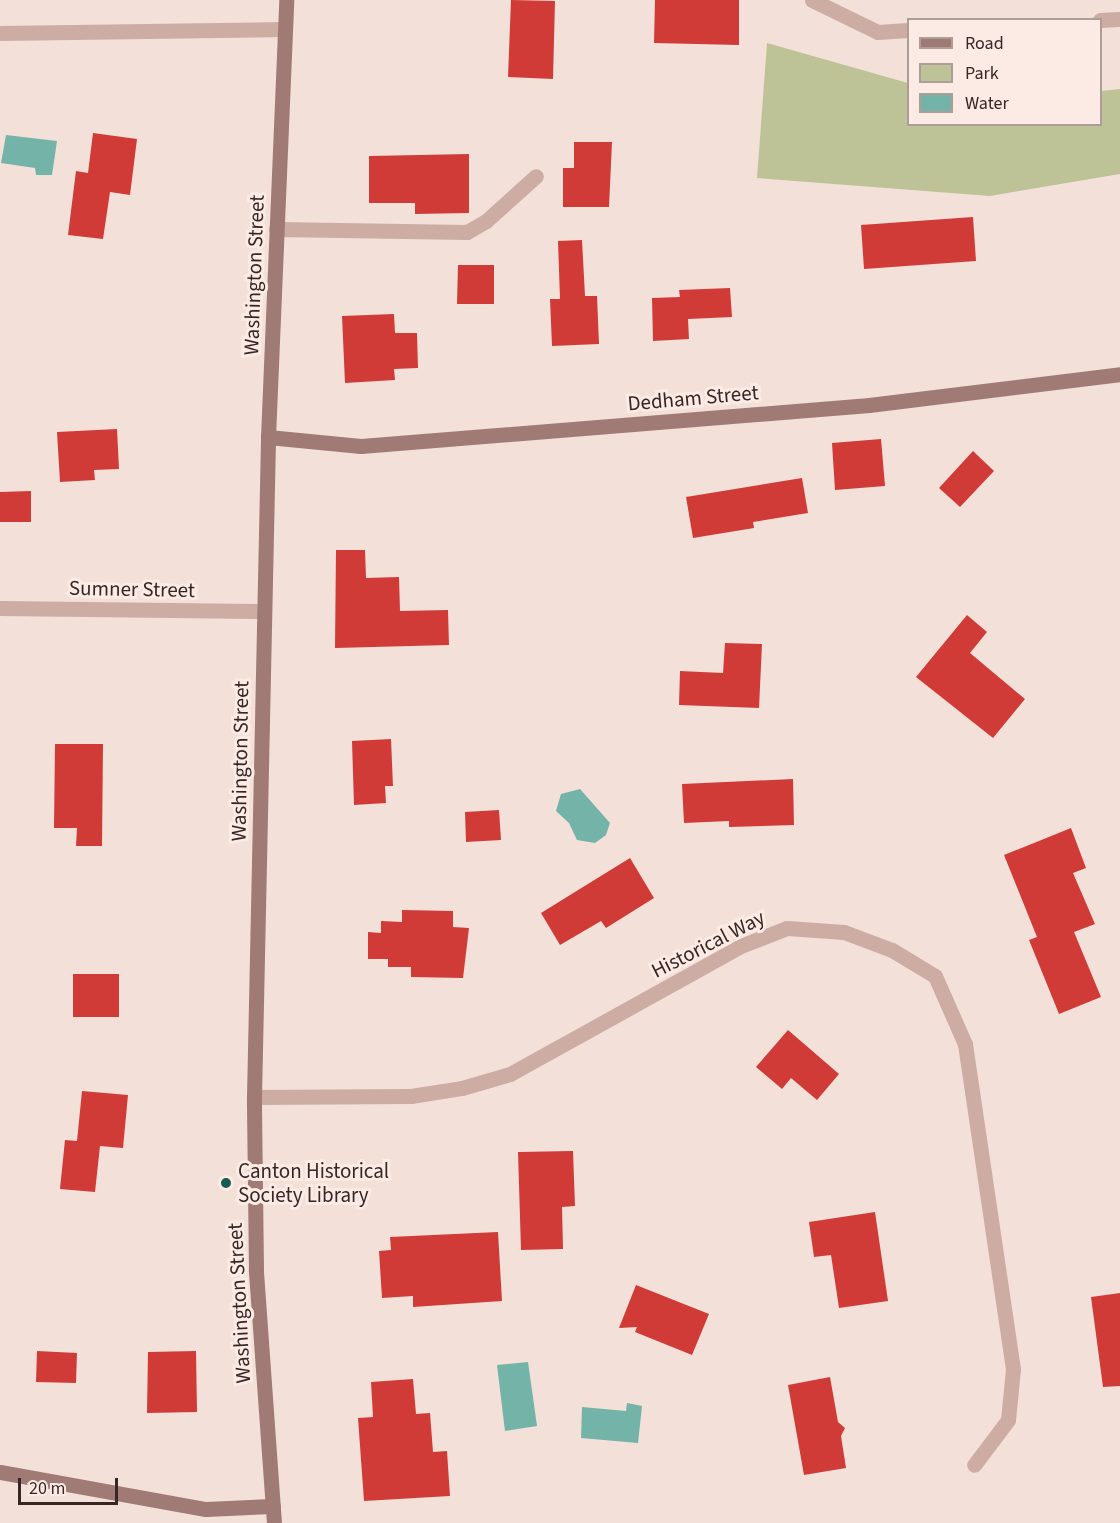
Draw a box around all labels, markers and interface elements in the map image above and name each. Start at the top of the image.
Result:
legend [907,18,1102,126]
text: Road [965,31,1004,56]
text: Park [965,61,999,86]
text: Water [965,91,1009,116]
street label: Washington Street [239,194,269,356]
street label: Dedham Street [627,380,759,416]
street label: Sumner Street [69,575,195,603]
street label: Washington Street [226,680,254,842]
street label: Historical Way [647,905,769,983]
place label: Canton Historical Society Library [238,1158,389,1208]
marker: Canton Historical Society Library [219,1176,233,1190]
street label: Washington Street [222,1222,256,1384]
scale bar [21,1466,122,1504]
text: 20 m [29,1476,65,1501]

